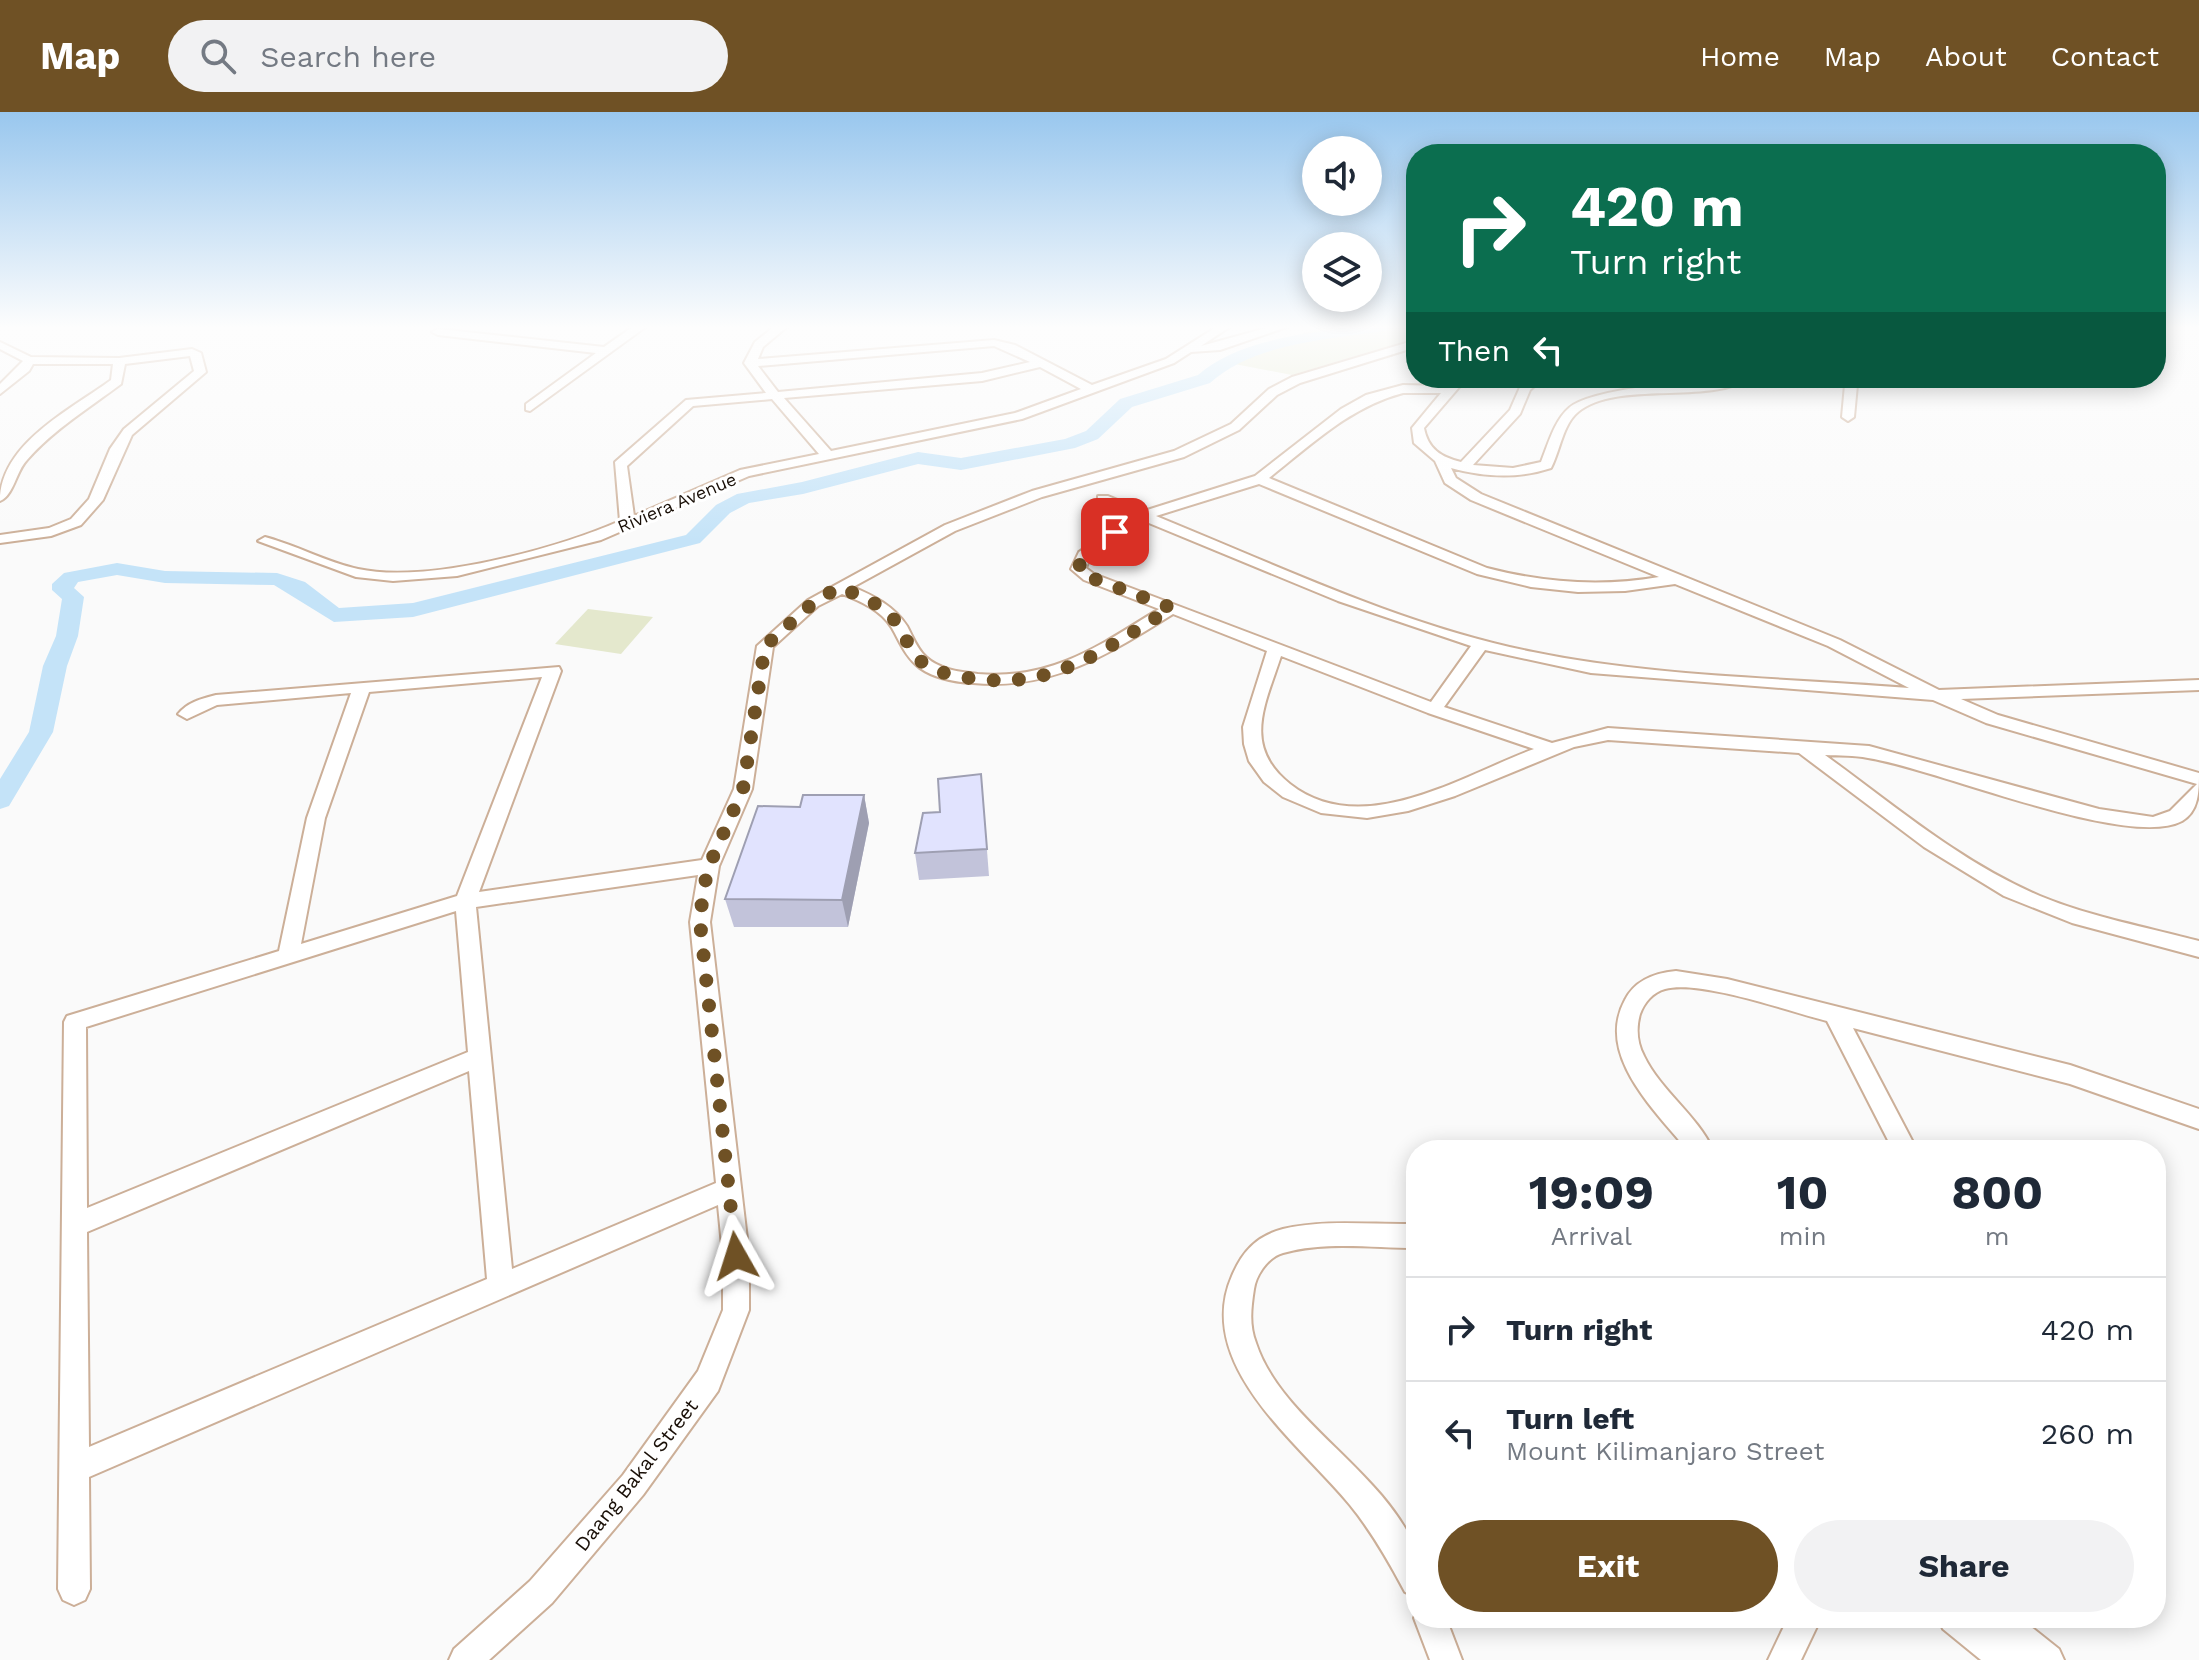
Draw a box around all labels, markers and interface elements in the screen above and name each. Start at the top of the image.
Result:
search box [168,20,728,92]
text: Map [40,34,120,78]
icon: search [196,34,240,78]
text: Search here [260,39,436,74]
text: Home [1700,40,1780,73]
text: Map [1824,40,1881,73]
text: About [1925,40,2007,73]
text: Contact [2051,40,2159,73]
map controls [1302,136,1382,312]
button: sound [1302,136,1382,216]
text: 420 m [1570,174,1744,240]
icon: right [1438,176,1542,280]
button: layers [1302,232,1382,312]
text: Turn right [1570,241,1741,283]
icon: left [1526,328,1570,372]
text: Then [1438,333,1510,368]
street label: Riviera Avenue [614,468,739,537]
pin [1081,498,1149,566]
icon: arrive [1093,510,1137,554]
text: 19:09 [1529,1164,1654,1221]
text: 10 [1777,1164,1828,1221]
text: 800 [1951,1164,2043,1221]
position arrow [694,1214,778,1298]
text: Arrival [1551,1221,1632,1251]
text: min [1779,1221,1827,1251]
text: m [1985,1221,2010,1251]
icon: right [1438,1307,1482,1351]
text: Turn right [1506,1312,1652,1347]
text: 420 m [2041,1312,2134,1347]
street label: Daang Bakal Street [569,1394,703,1556]
text: Turn left [1506,1401,1634,1436]
icon: left [1438,1411,1482,1455]
text: 260 m [2041,1416,2134,1451]
text: Mount Kilimanjaro Street [1506,1436,1824,1466]
button: Exit [1438,1520,1778,1612]
button: Share [1794,1520,2134,1612]

